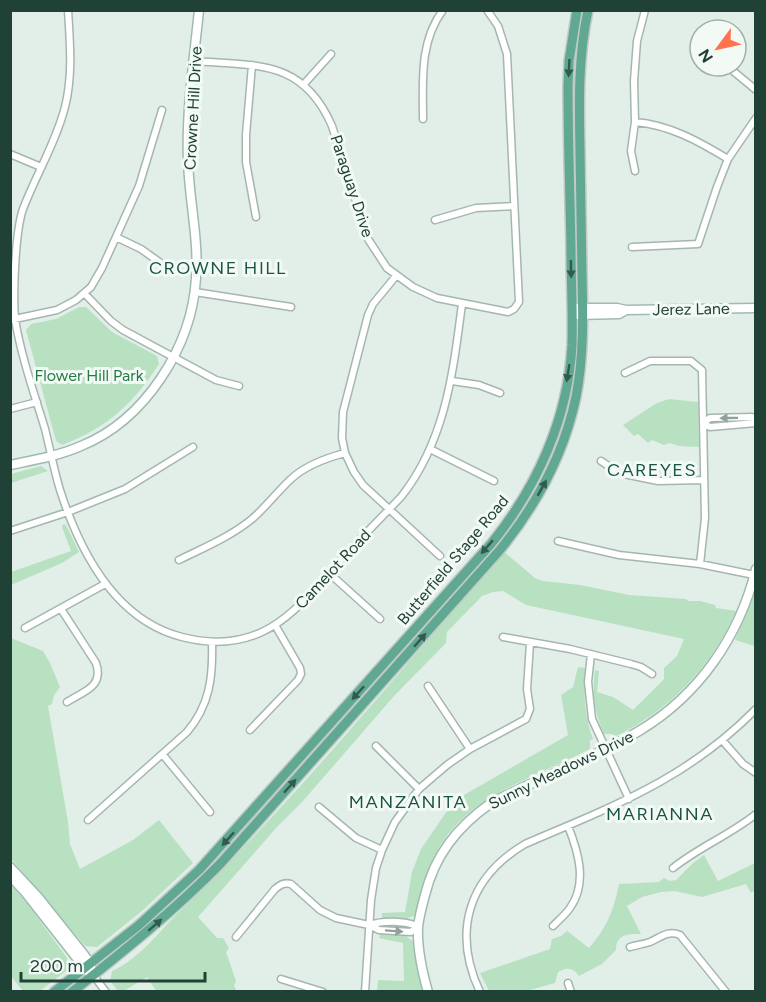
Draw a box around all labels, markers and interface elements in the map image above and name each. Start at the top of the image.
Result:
north arrow [688,18,748,78]
street label: Crowne Hill Drive [180,45,206,170]
text: N [695,46,717,66]
one-way arrow [564,59,573,78]
street label: Paraguay Drive [327,132,378,240]
district label: CROWNE HILL [149,257,287,279]
one-way arrow [566,259,576,278]
street label: Jerez Lane [652,299,730,319]
one-way arrow [564,364,573,383]
park label: Flower Hill Park [35,366,144,385]
one-way arrow [719,413,738,423]
district label: CAREYES [607,459,697,481]
one-way arrow [537,480,547,497]
street label: Butterfield Stage Road [393,491,513,629]
street label: Camelot Road [291,525,375,613]
one-way arrow [481,539,494,554]
one-way arrow [413,633,426,648]
one-way arrow [352,685,365,700]
street label: Sunny Meadows Drive [486,727,637,813]
one-way arrow [283,779,296,794]
district label: MANZANITA [349,791,467,813]
district label: MARIANNA [606,803,714,825]
one-way arrow [222,831,235,846]
one-way arrow [147,919,163,932]
one-way arrow [385,926,404,935]
scale bar [21,945,206,983]
text: 200 m [30,955,83,977]

